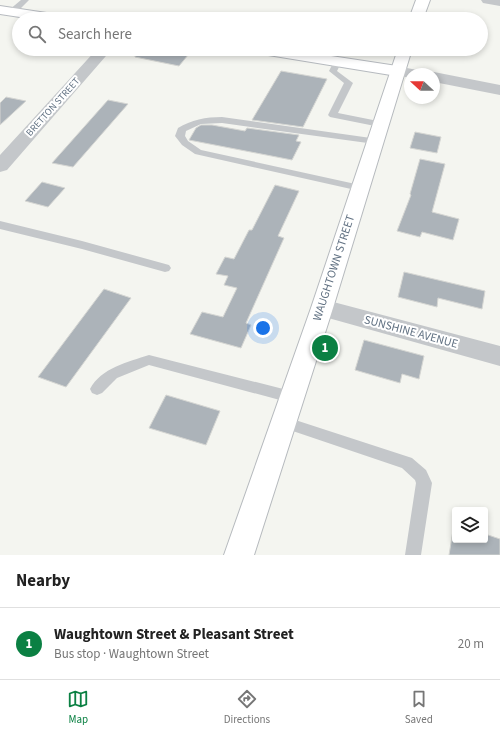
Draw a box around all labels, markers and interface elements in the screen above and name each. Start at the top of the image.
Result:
search box [12,12,488,56]
icon: search [26,23,48,45]
text: Search here [58,24,132,45]
north arrow [404,68,440,104]
street label: BRETTON STREET [23,74,84,139]
street label: WAUGHTOWN STREET [309,212,359,323]
street label: SUNSHINE AVENUE [362,311,460,353]
your location [253,318,273,338]
pin: 1 [312,333,338,363]
map controls [452,507,488,543]
button: layers [452,507,488,543]
text: Nearby [16,569,70,593]
text: Waughtown Street & Pleasant Street [54,624,294,645]
text: 1 [26,635,32,653]
text: 20 m [458,635,484,653]
text: Bus stop · Waughtown Street [54,645,209,663]
tab: Map [67,688,89,727]
tab: Directions [224,688,270,727]
tab: Saved [405,688,433,727]

